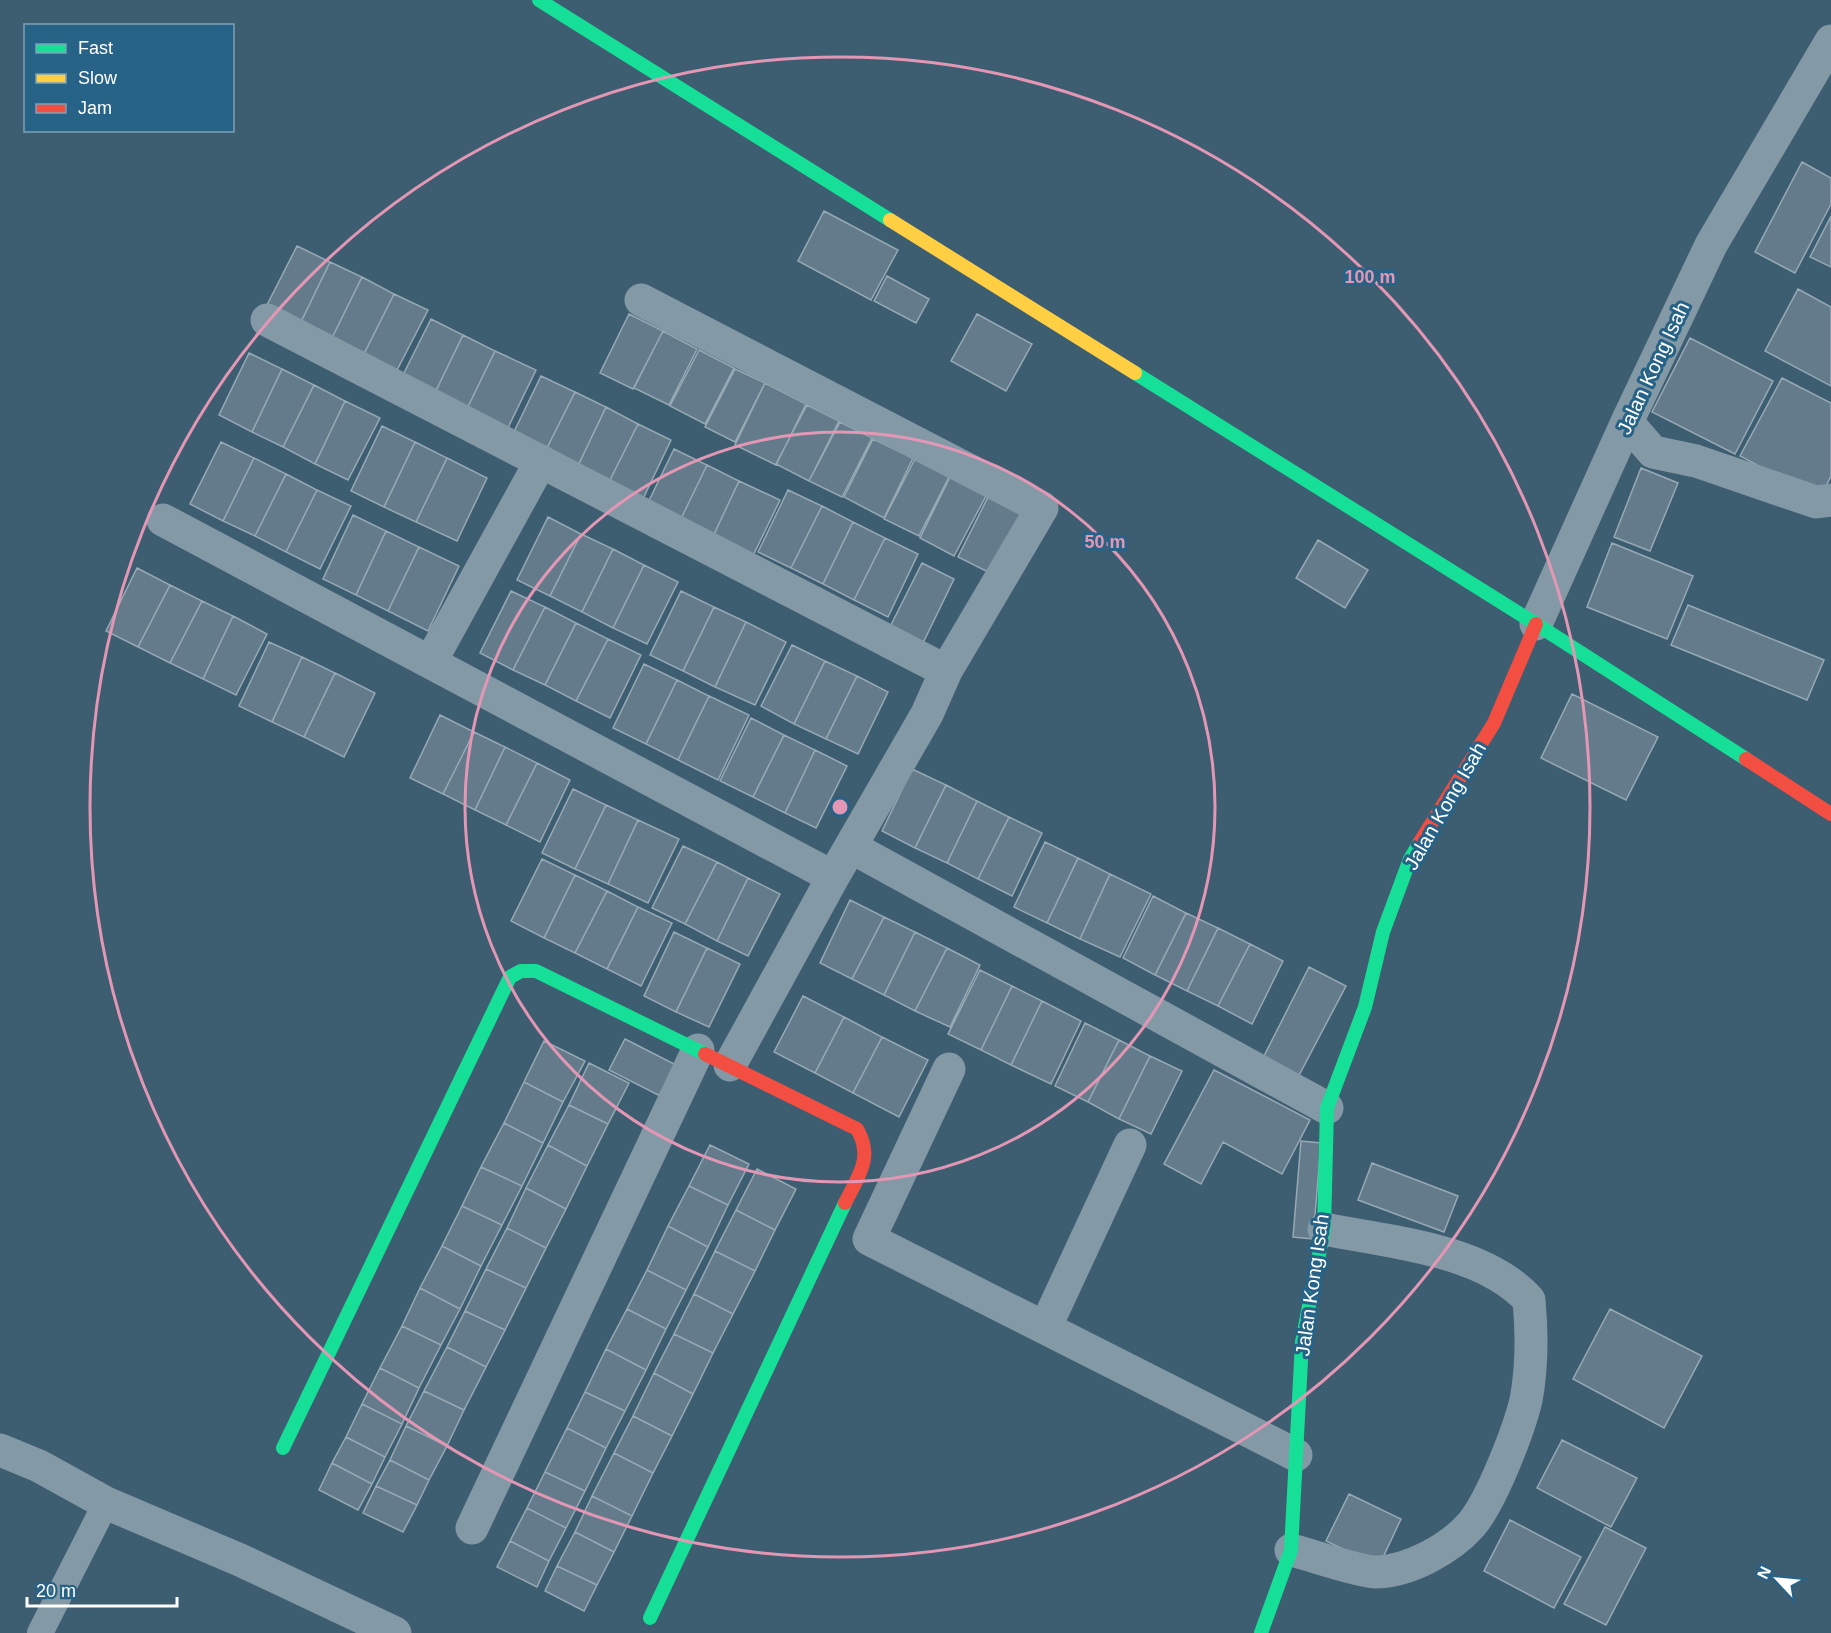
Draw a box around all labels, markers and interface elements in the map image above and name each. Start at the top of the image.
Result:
legend [24,24,234,132]
text: Fast [78,38,113,58]
text: Slow [78,68,118,88]
text: Jam [78,98,112,118]
text: 100 m [1344,267,1396,287]
street label: Jalan Kong Isah [1613,298,1693,438]
text: 50 m [1084,532,1126,552]
street label: Jalan Kong Isah [1400,738,1490,874]
centre of rings [830,797,850,817]
street label: Jalan Kong Isah [1291,1212,1333,1358]
north arrow [1747,1549,1807,1609]
text: N [1754,1564,1774,1582]
scale bar [27,1570,177,1608]
text: 20 m [36,1581,76,1601]

